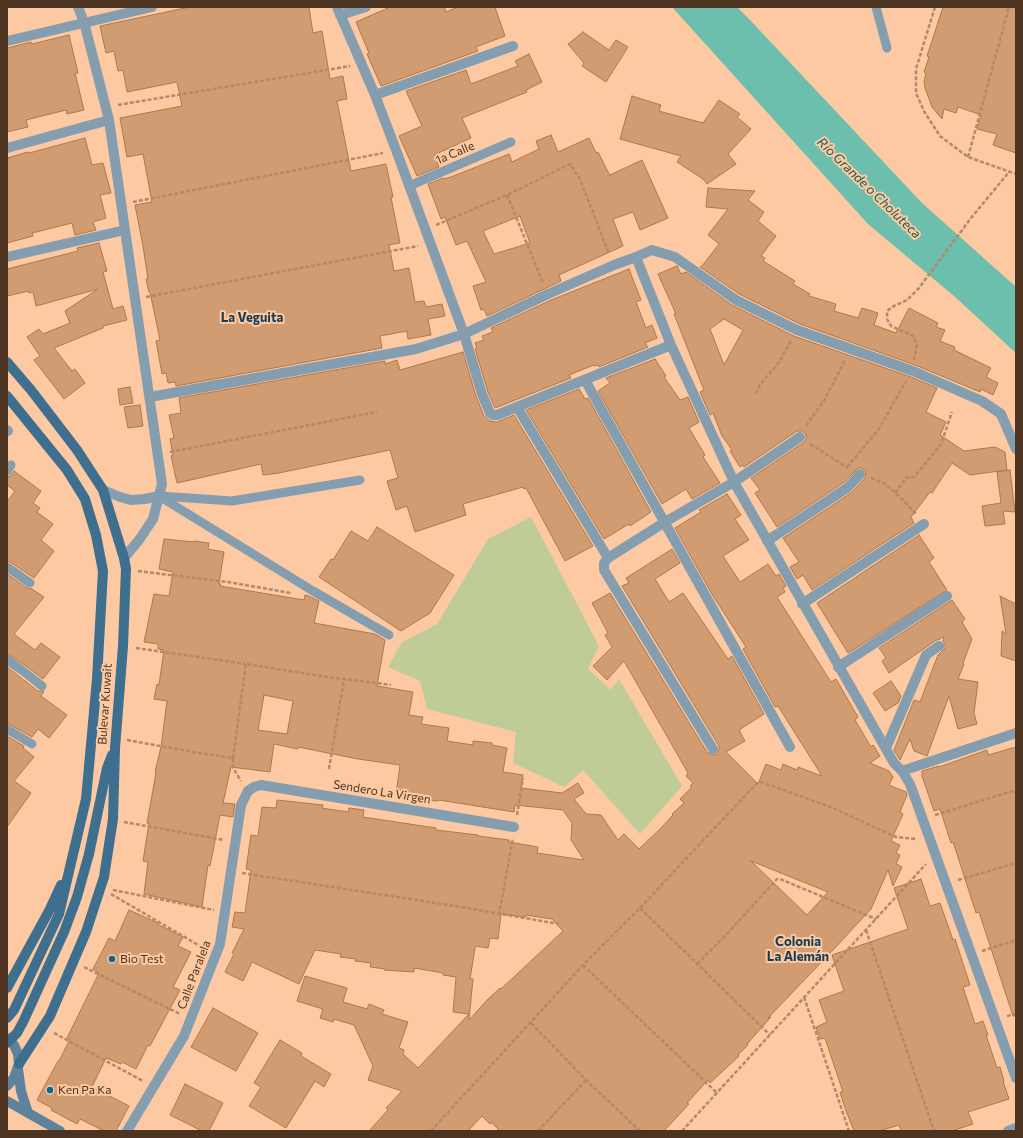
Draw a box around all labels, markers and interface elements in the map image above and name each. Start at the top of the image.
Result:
water label: Río Grande o Choluteca [814,134,924,242]
street label: 1a Calle [433,138,477,168]
district label: La Veguita [221,310,283,326]
street label: Bulevar Kuwait [95,663,115,745]
street label: Sendero La Virgen [332,777,432,807]
district label: Colonia La Alemán [767,934,829,965]
street label: Calle Paralela [174,938,214,1012]
place label: Bio Test [120,952,164,966]
marker: Bio Test [107,954,117,964]
place label: Ken Pa Ka [58,1083,112,1097]
marker: Ken Pa Ka [45,1085,55,1095]

